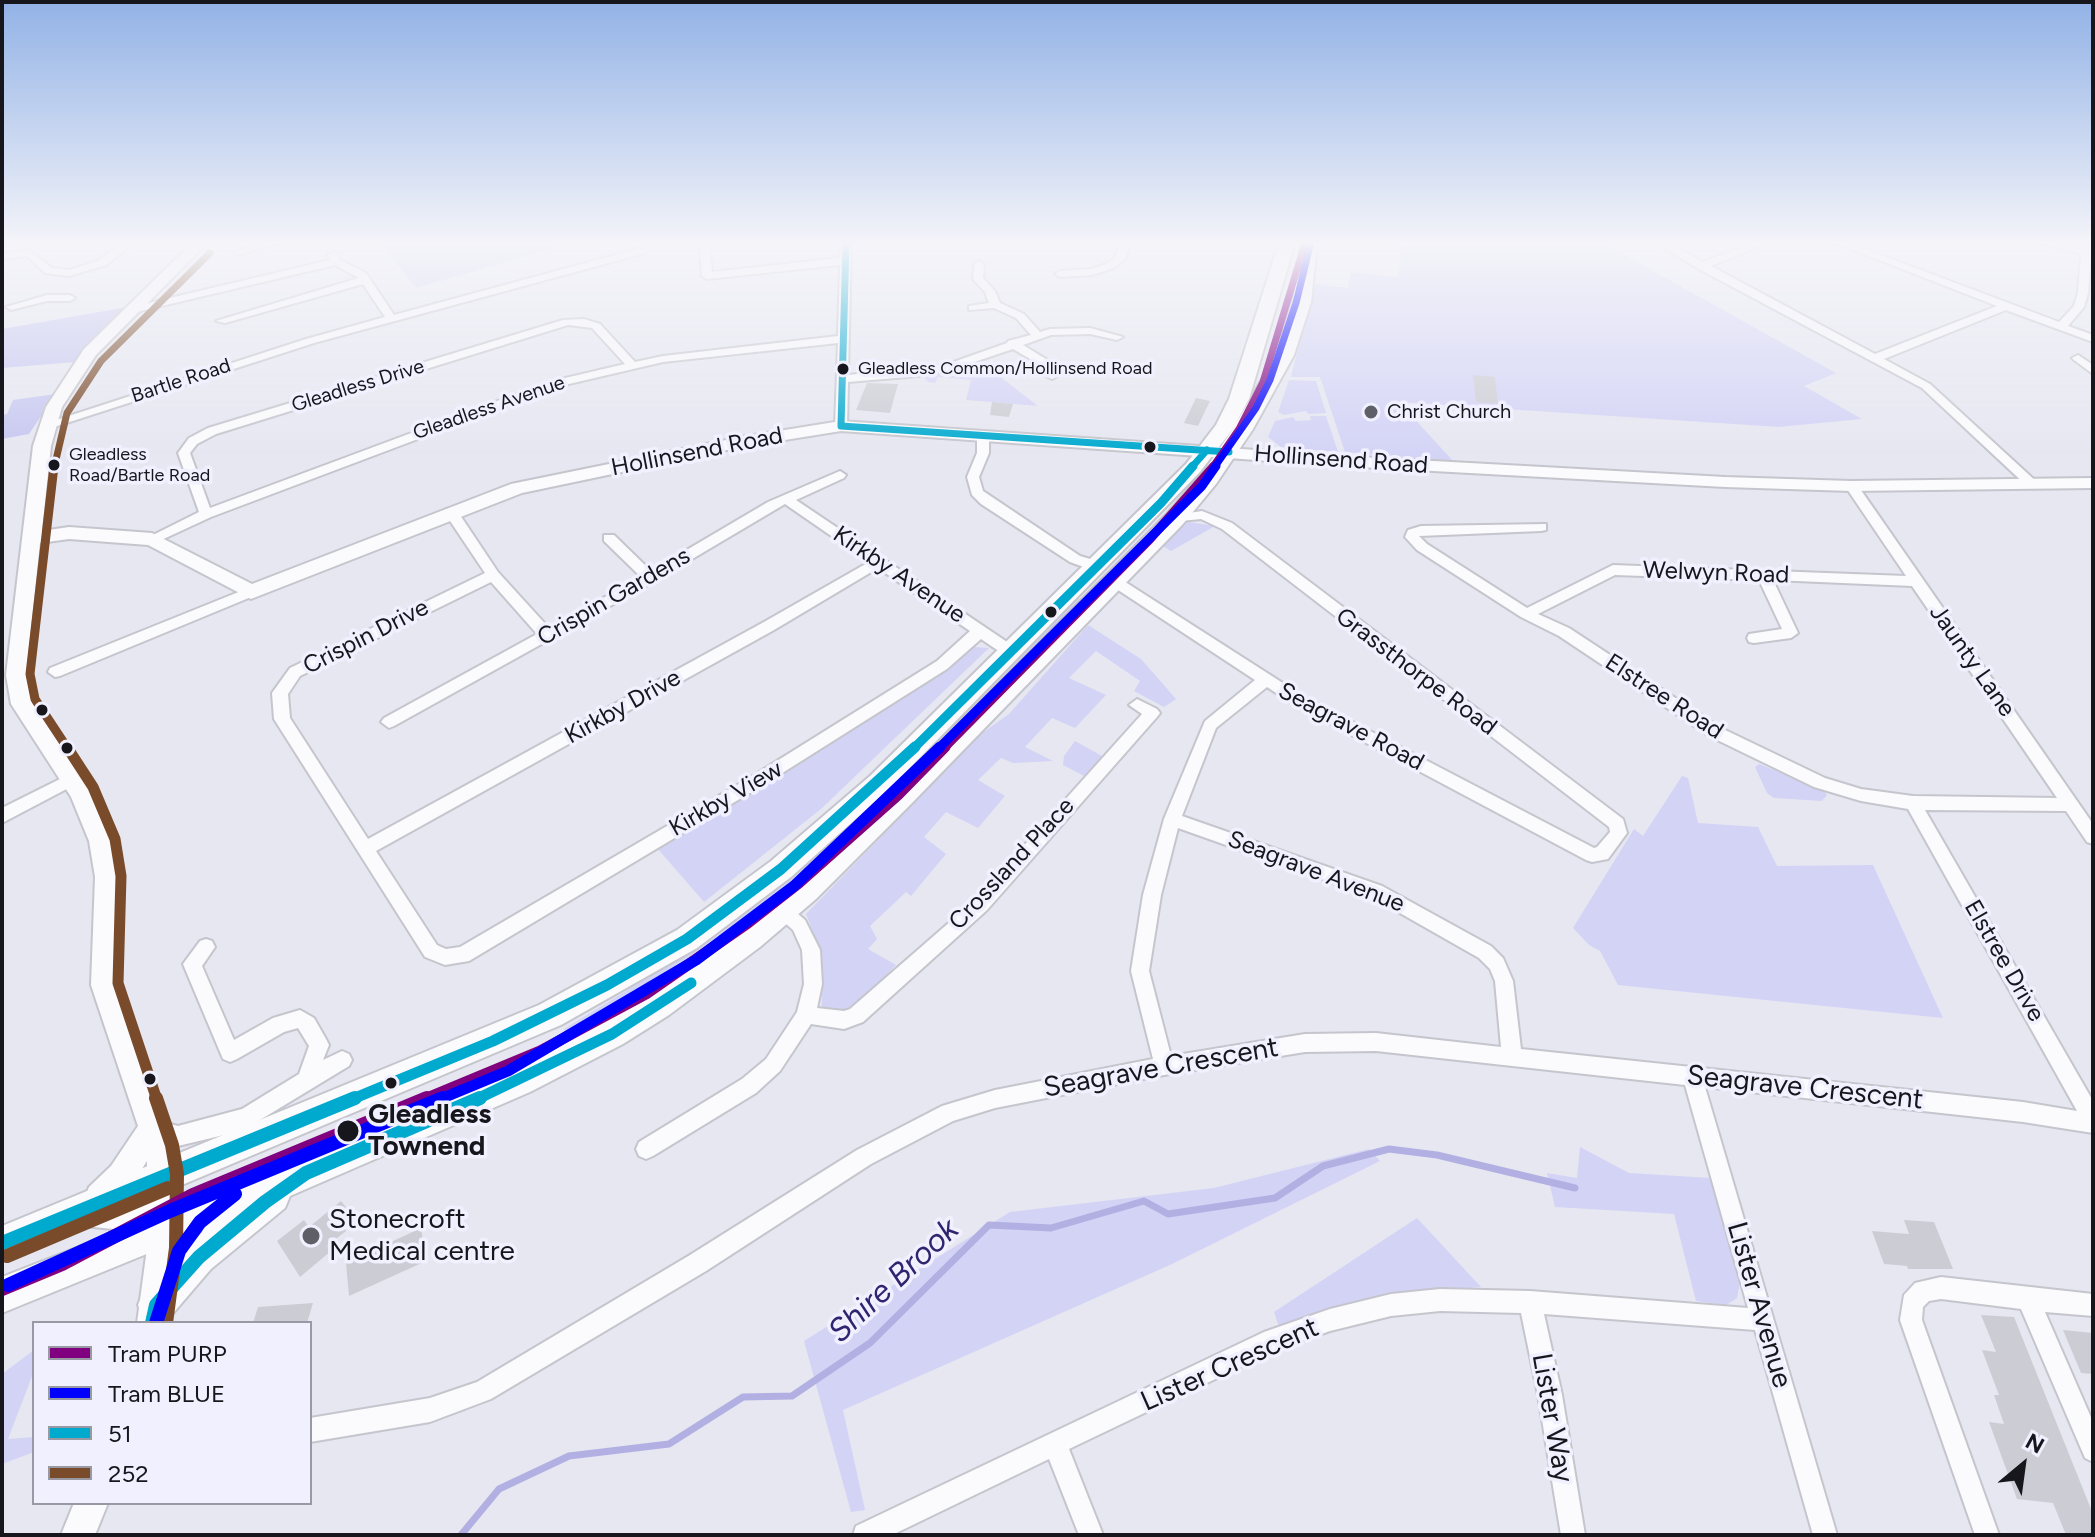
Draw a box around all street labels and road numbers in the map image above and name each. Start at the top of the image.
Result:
street label: Bartle Road [128,354,234,408]
street label: Gleadless Drive [289,354,427,418]
street label: Gleadless Avenue [410,371,568,445]
street label: Hollinsend Road [609,421,785,483]
street label: Hollinsend Road [1253,440,1429,480]
street label: Kirkby Avenue [827,520,971,630]
street label: Crispin Gardens [533,542,695,652]
street label: Welwyn Road [1642,556,1790,590]
street label: Crispin Drive [299,593,433,681]
street label: Jaunty Lane [1923,599,2021,723]
street label: Grassthorpe Road [1330,602,1502,742]
street label: Elstree Road [1599,648,1729,746]
street label: Kirkby Drive [560,663,686,751]
street label: Seagrave Road [1273,677,1429,777]
street label: Kirkby View [664,755,788,843]
street label: Crossland Place [943,792,1081,936]
street label: Seagrave Avenue [1224,825,1408,919]
street label: Elstree Drive [1958,895,2050,1027]
street label: Seagrave Crescent [1041,1031,1281,1105]
street label: Seagrave Crescent [1685,1059,1925,1117]
street label: Lister Avenue [1719,1218,1799,1392]
street label: Lister Crescent [1136,1311,1324,1419]
street label: Lister Way [1524,1351,1580,1485]

